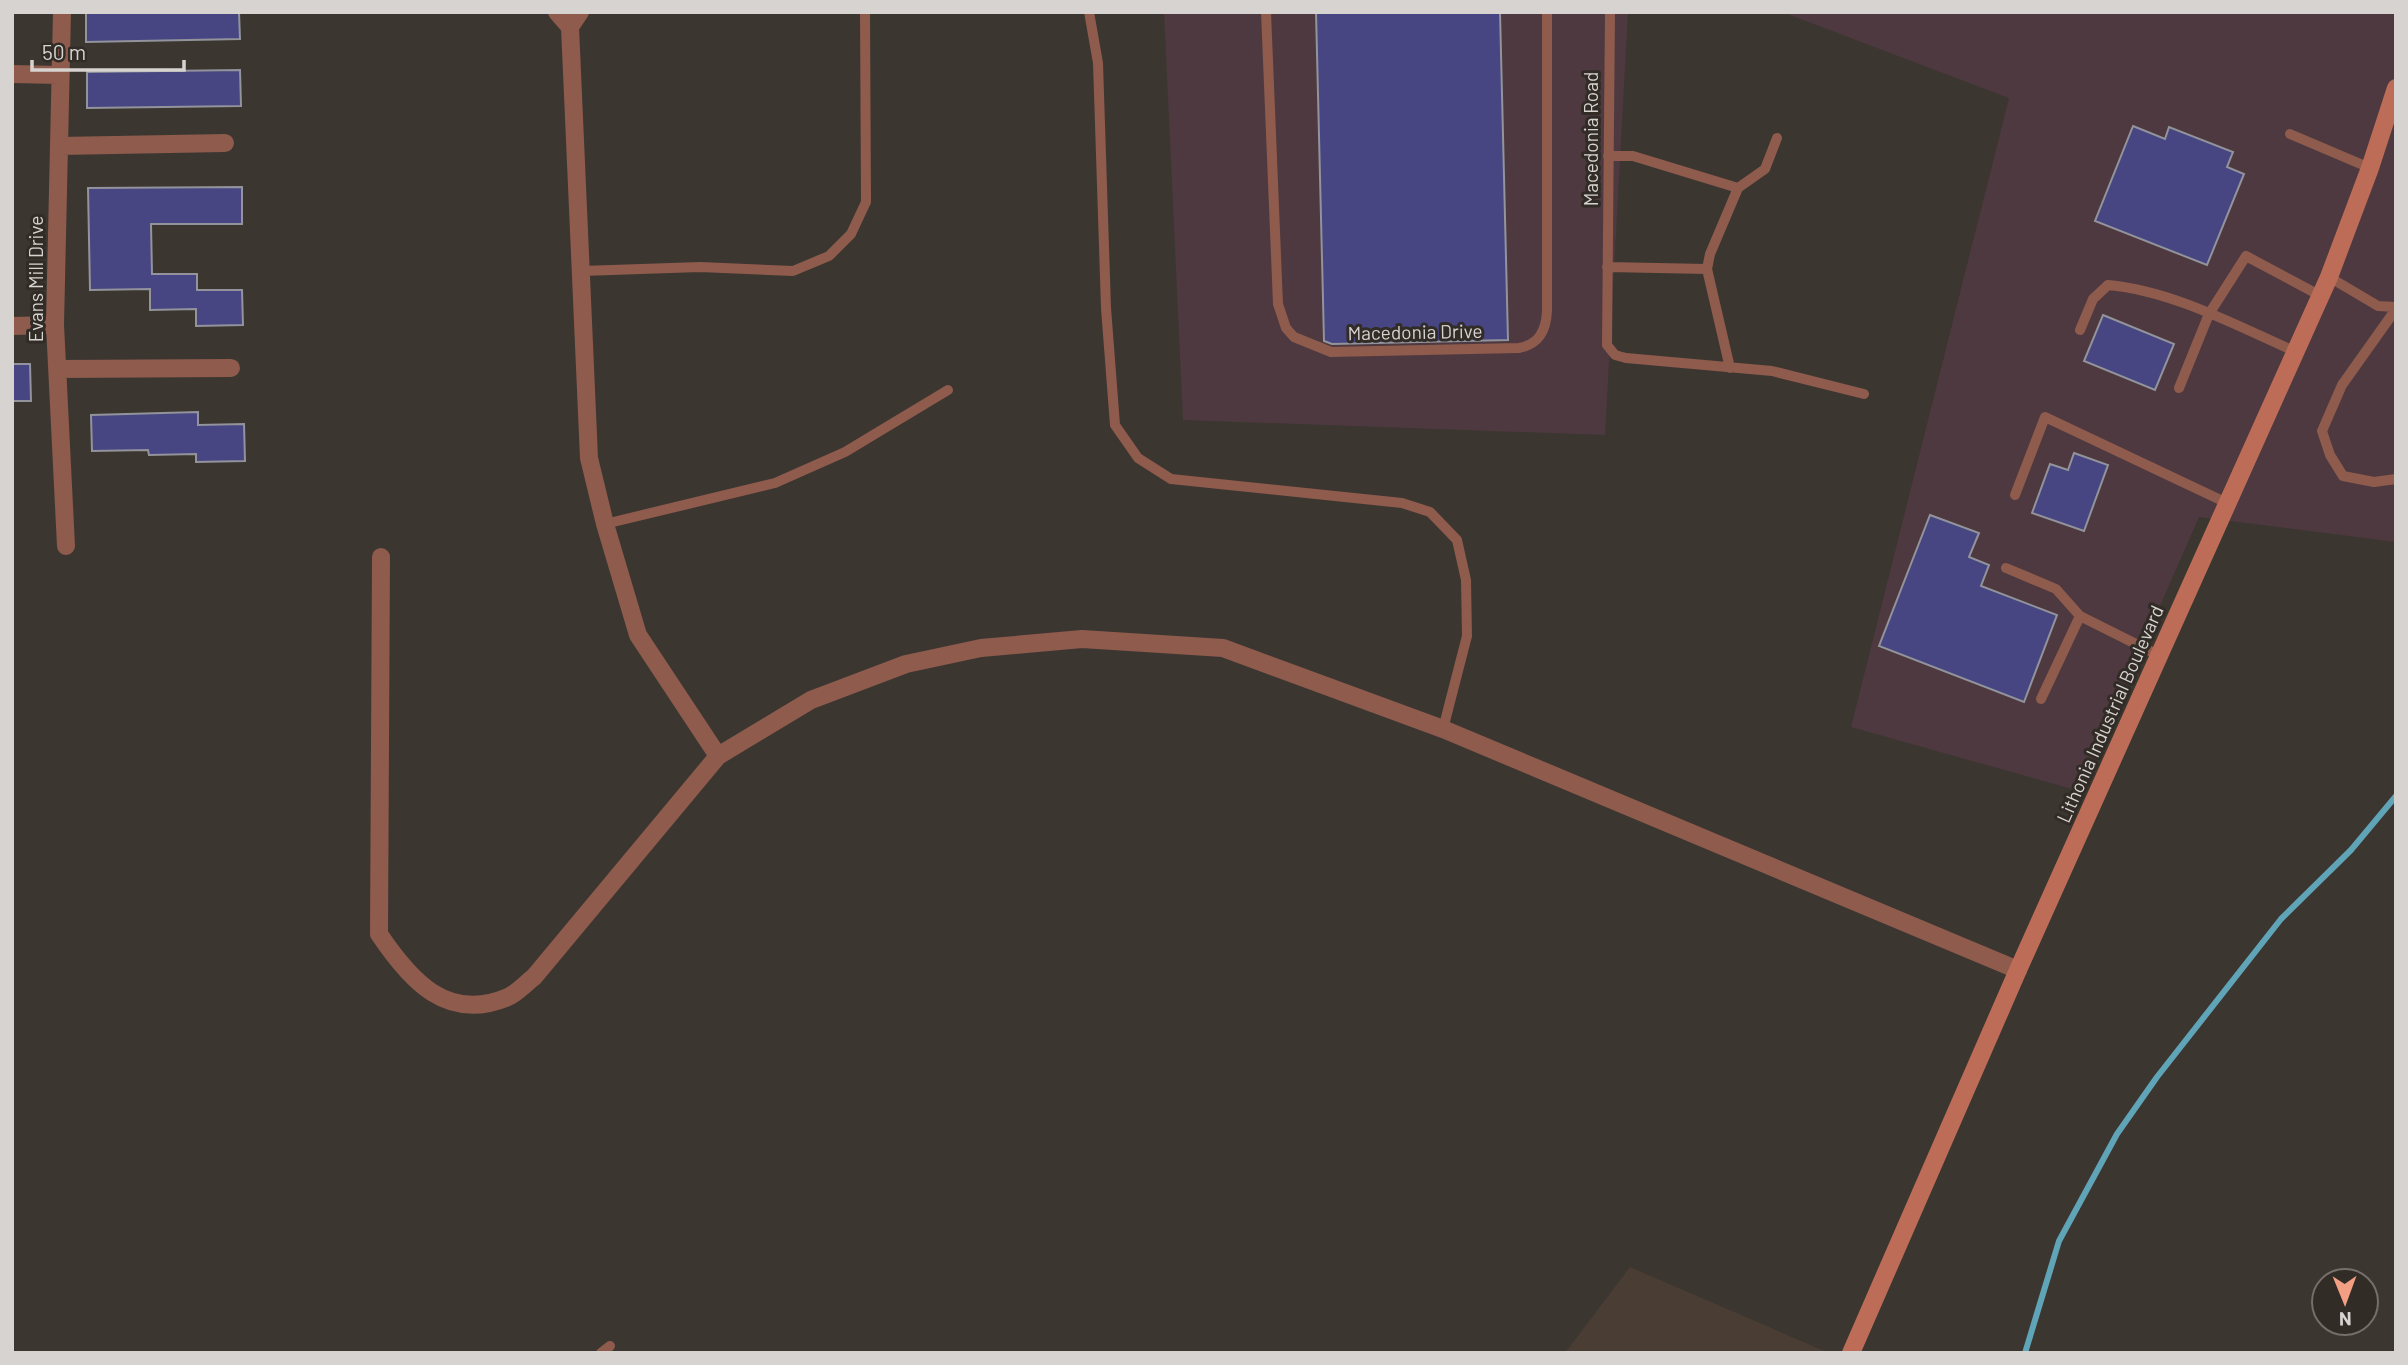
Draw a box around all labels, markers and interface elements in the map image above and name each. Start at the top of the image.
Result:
scale bar [32,28,184,72]
text: 50 m [42,39,86,64]
street label: Macedonia Road [1579,72,1602,206]
street label: Evans Mill Drive [24,216,47,342]
street label: Macedonia Drive [1347,319,1483,344]
street label: Lithonia Industrial Boulevard [2051,602,2168,826]
north arrow [2310,1267,2380,1337]
text: N [2339,1308,2352,1331]

